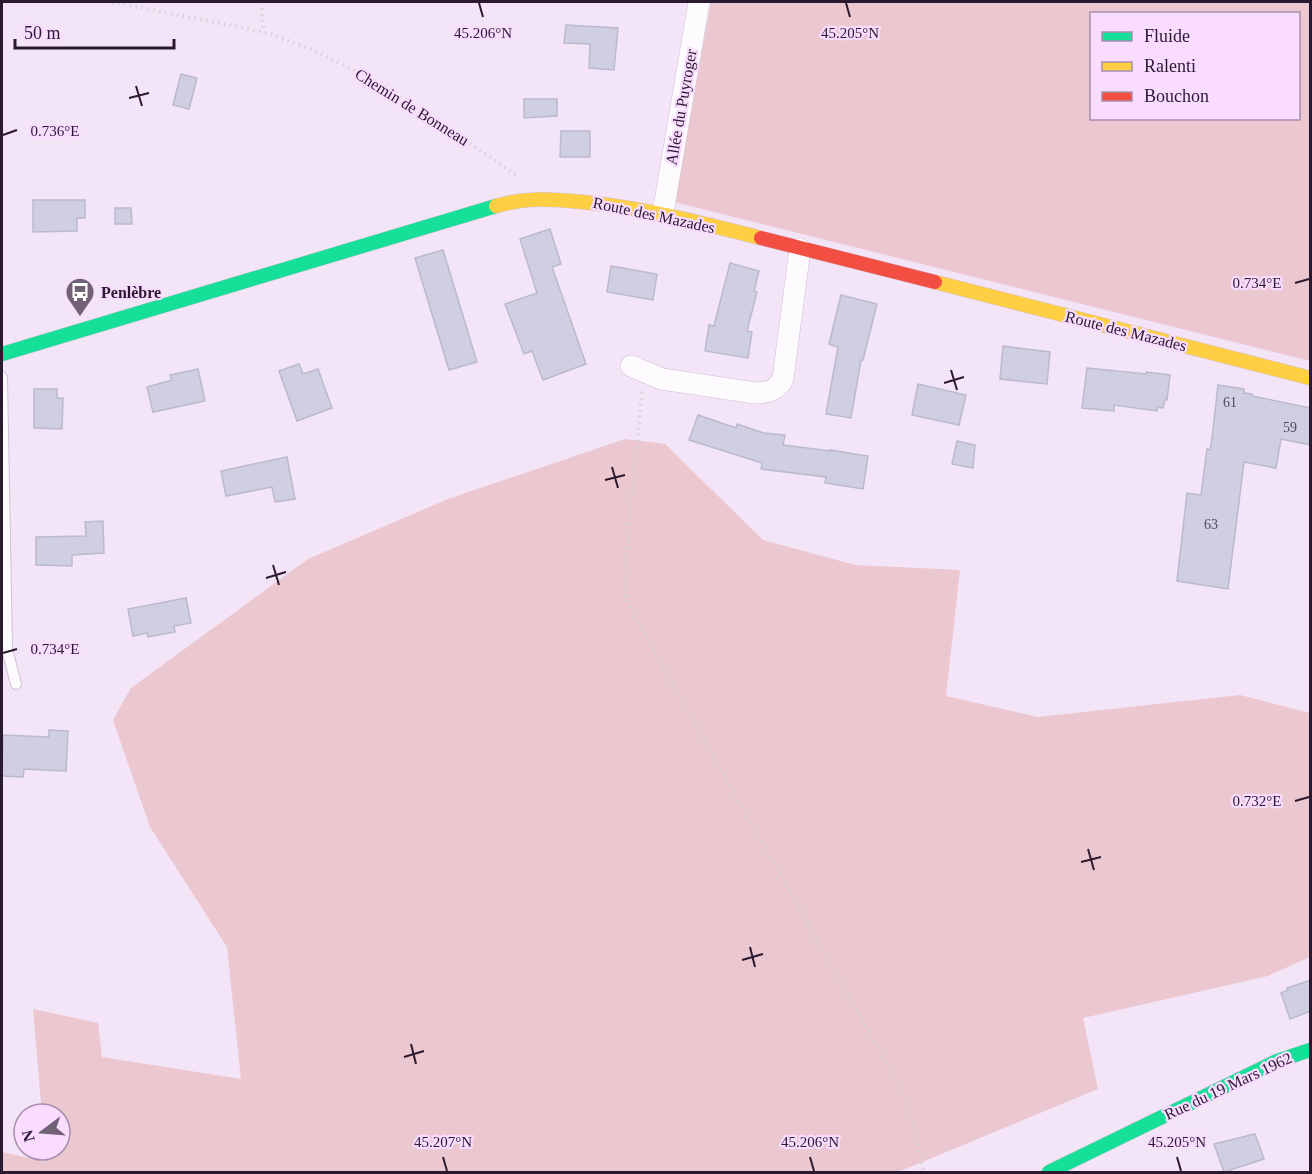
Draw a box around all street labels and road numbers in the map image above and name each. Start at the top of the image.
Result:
street label: Allée du Puyroger [662,47,701,166]
street label: Chemin de Bonneau [352,65,472,149]
street label: Route des Mazades [591,194,717,236]
street label: Route des Mazades [1064,308,1188,354]
street label: Rue du 19 Mars 1962 [1162,1049,1294,1123]

